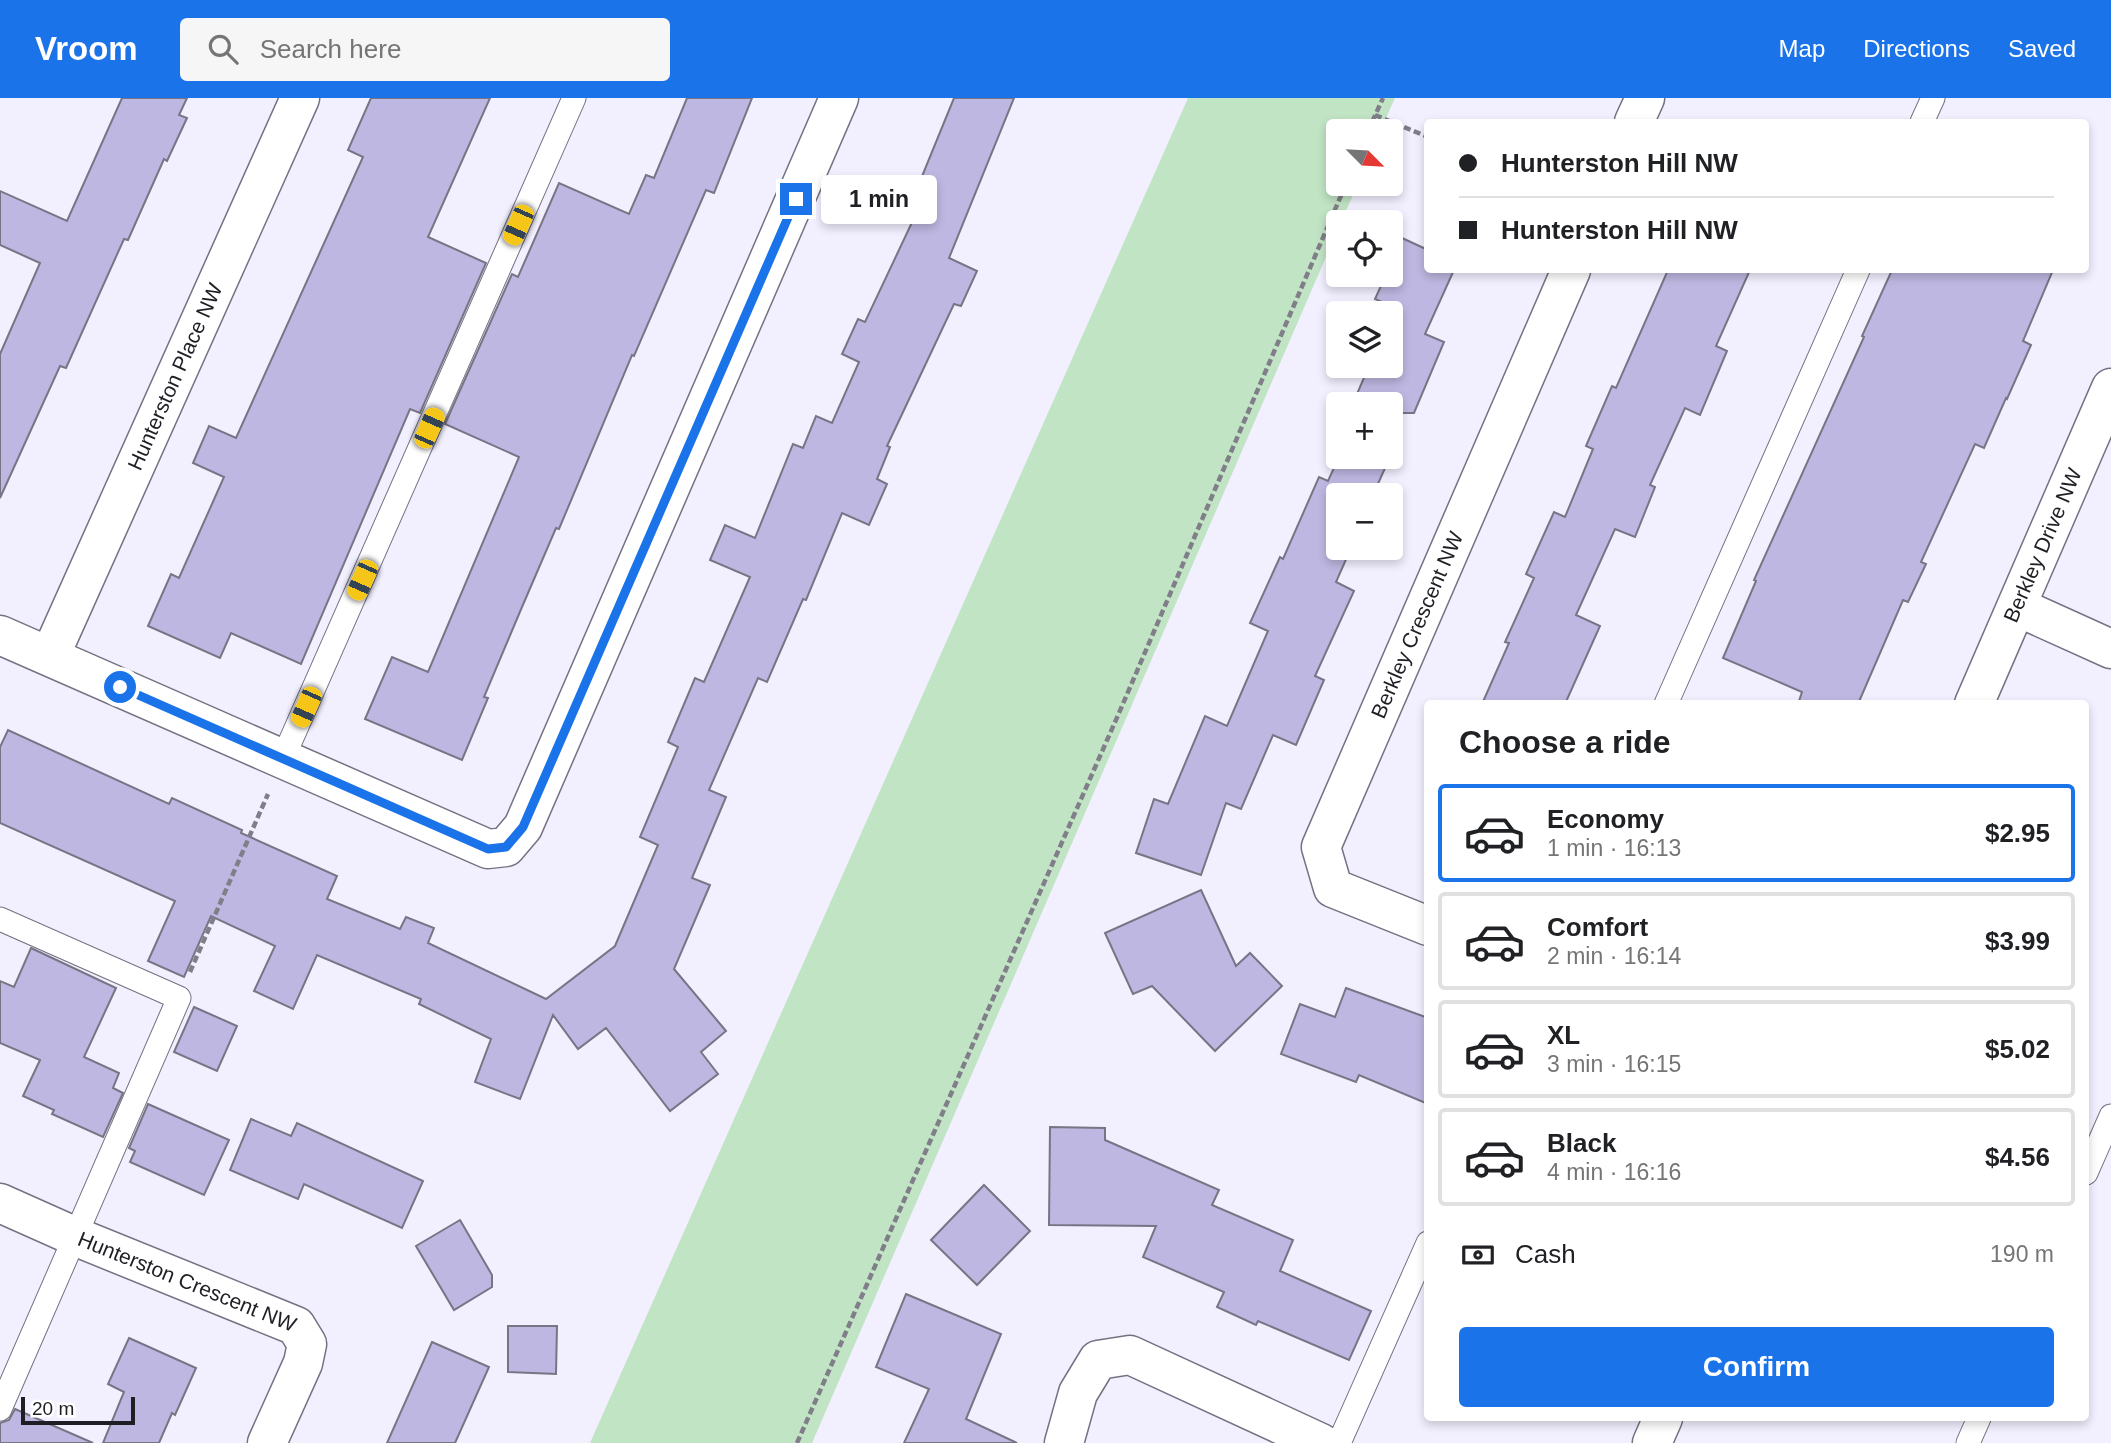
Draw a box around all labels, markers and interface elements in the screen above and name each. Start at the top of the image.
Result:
search box [180,18,670,81]
text: Vroom [35,30,138,67]
icon: search [204,30,242,68]
text: Search here [260,34,401,64]
text: Map [1779,35,1825,62]
text: Directions [1863,35,1970,62]
text: Saved [2008,35,2076,62]
north arrow [1326,119,1404,196]
map controls [1326,119,1403,560]
text: Hunterston Hill NW [1501,148,1738,178]
callout: 1 min [820,174,936,224]
route end [780,183,812,215]
text: 1 min [849,186,909,212]
car [500,202,537,248]
button: locate [1326,210,1403,287]
text: Hunterston Hill NW [1501,215,1738,245]
street label: Hunterston Place NW [123,279,227,473]
button: layers [1326,301,1403,378]
button: + [1326,392,1403,469]
car [411,405,448,451]
street label: Berkley Drive NW [1999,464,2086,626]
button: − [1326,483,1403,560]
street label: Berkley Crescent NW [1366,528,1467,721]
car [344,557,381,603]
route start [104,671,136,703]
car [288,684,325,730]
text: Choose a ride [1459,724,1671,760]
icon: car [1463,802,1526,865]
text: Economy [1547,804,1664,834]
text: $2.95 [1985,818,2050,848]
text: 1 min · 16:13 [1547,835,1681,861]
icon: car [1463,910,1526,973]
text: Comfort [1547,912,1648,942]
text: $3.99 [1985,926,2050,956]
text: 2 min · 16:14 [1547,943,1681,969]
icon: car [1463,1018,1526,1081]
text: XL [1547,1020,1580,1050]
text: $5.02 [1985,1034,2050,1064]
text: 3 min · 16:15 [1547,1051,1681,1077]
icon: car [1463,1126,1526,1189]
text: Black [1547,1128,1616,1158]
text: $4.56 [1985,1142,2050,1172]
text: 4 min · 16:16 [1547,1159,1681,1185]
street label: Hunterston Crescent NW [75,1227,300,1336]
icon: cash [1459,1236,1497,1274]
text: Cash [1515,1239,1576,1269]
text: 190 m [1990,1241,2054,1267]
button: Confirm [1459,1327,2054,1407]
scale bar [21,1394,135,1426]
text: 20 m [32,1398,74,1419]

